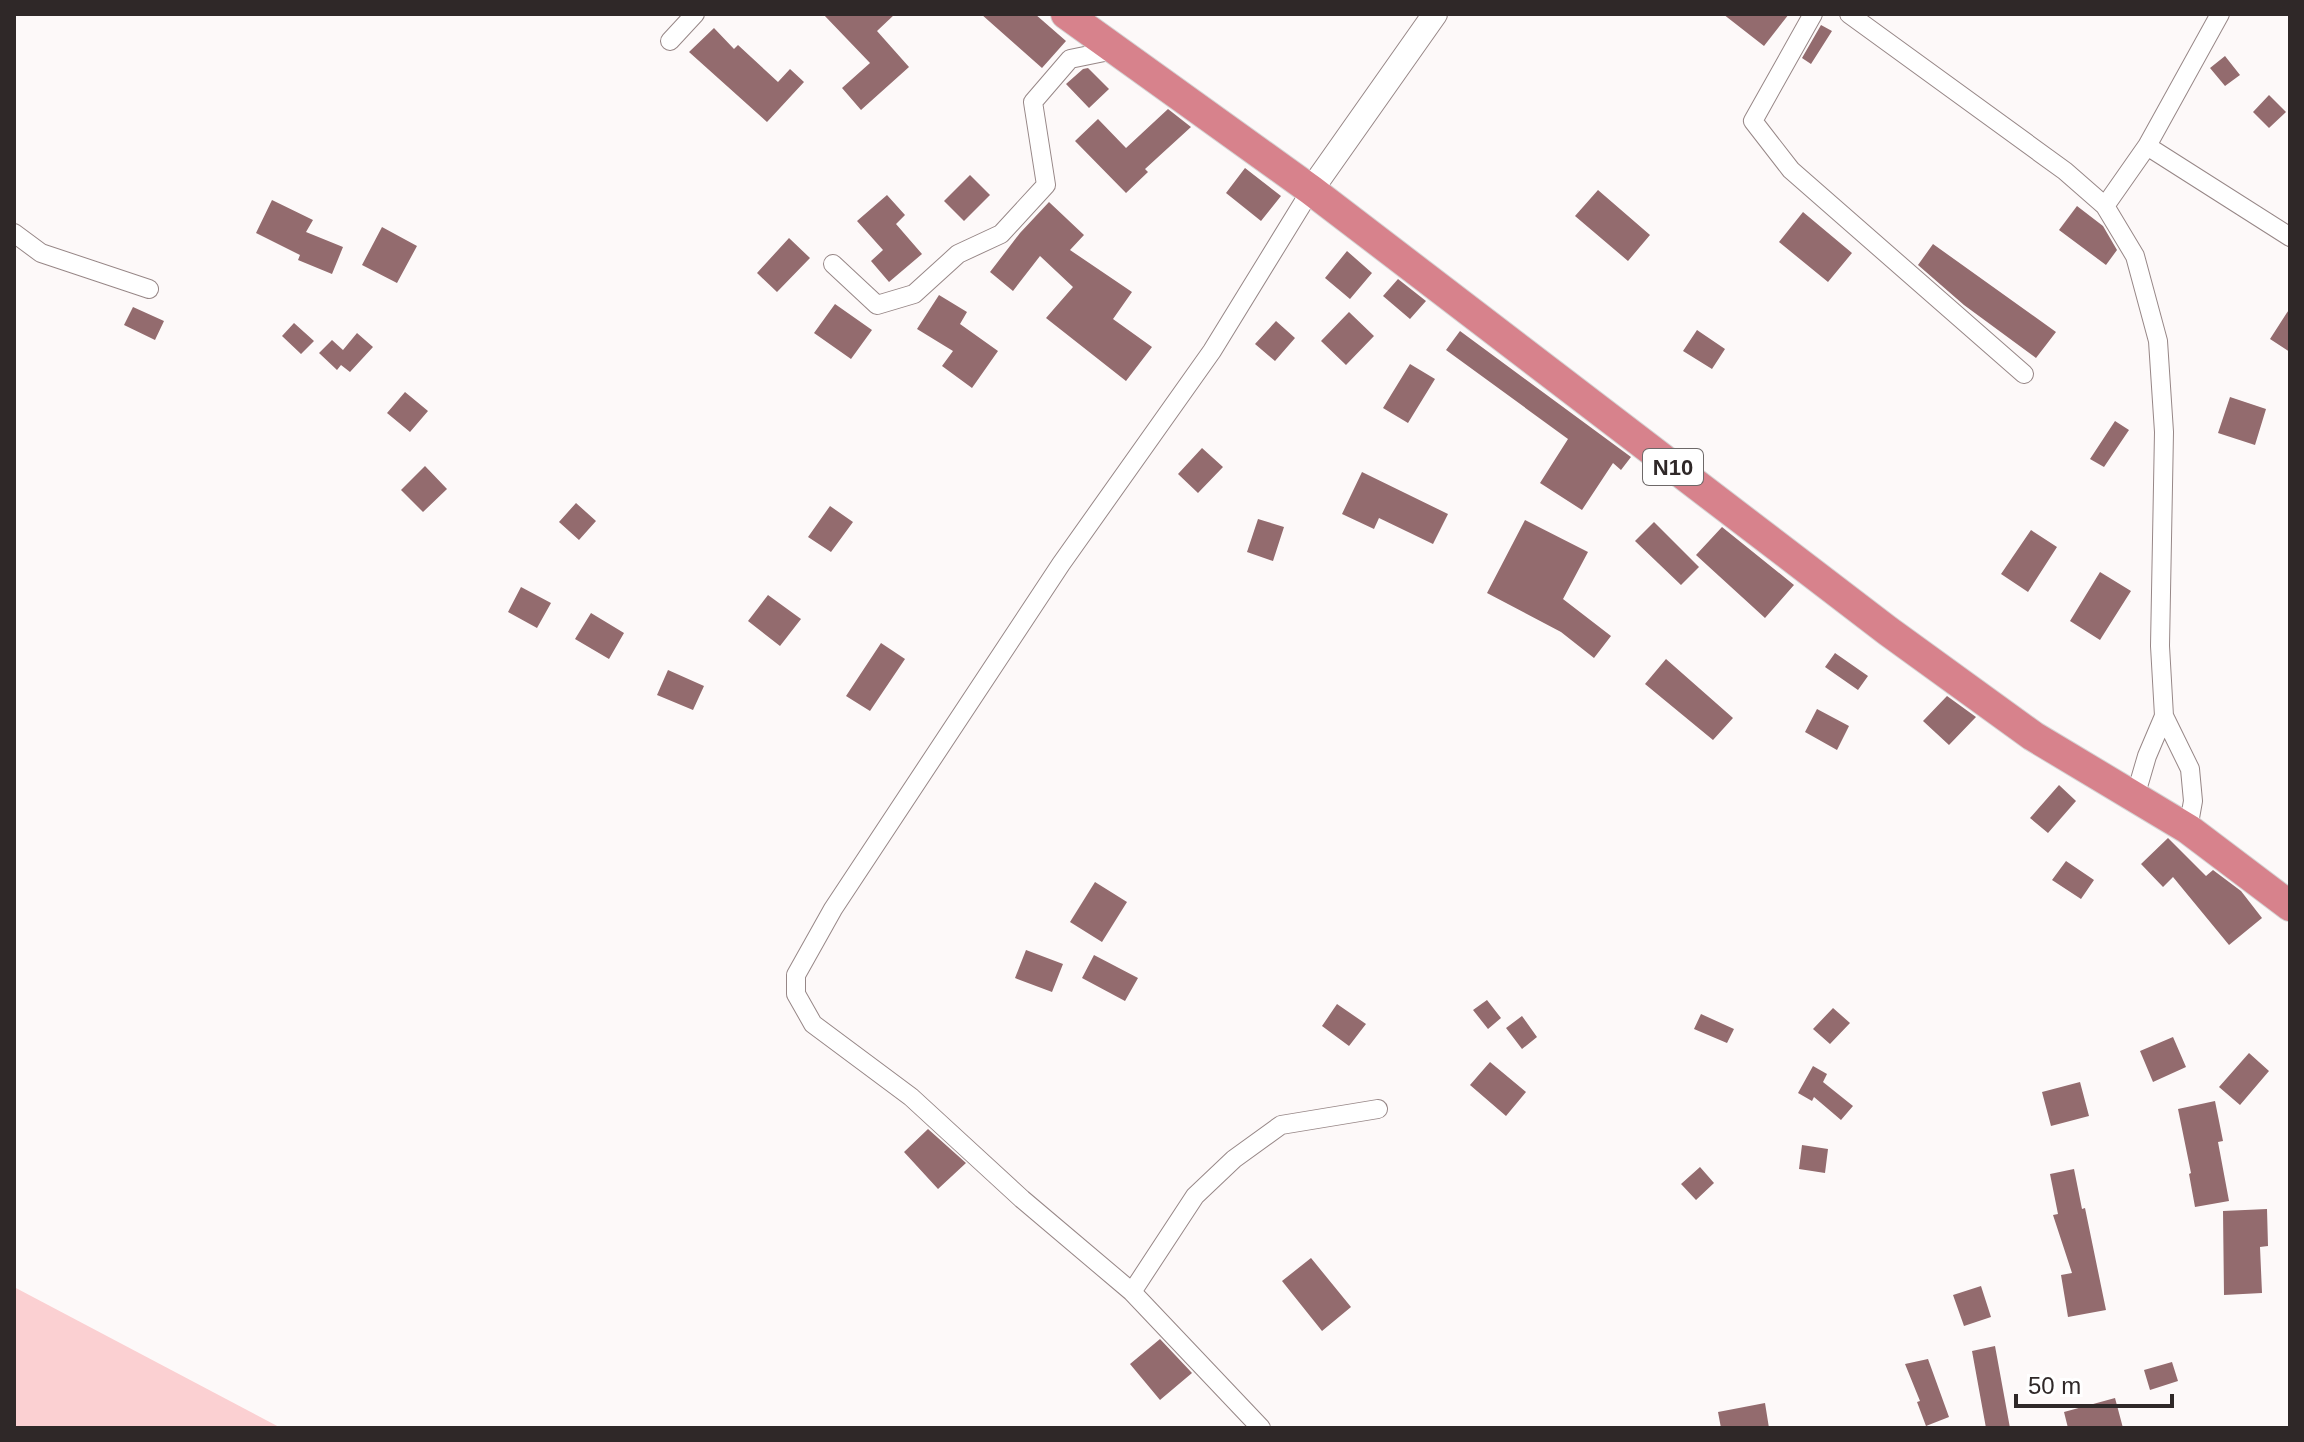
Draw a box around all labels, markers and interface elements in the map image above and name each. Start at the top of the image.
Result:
road number: N10 [1643,449,1703,485]
scale bar [2016,1358,2172,1408]
text: 50 m [2028,1372,2081,1399]

